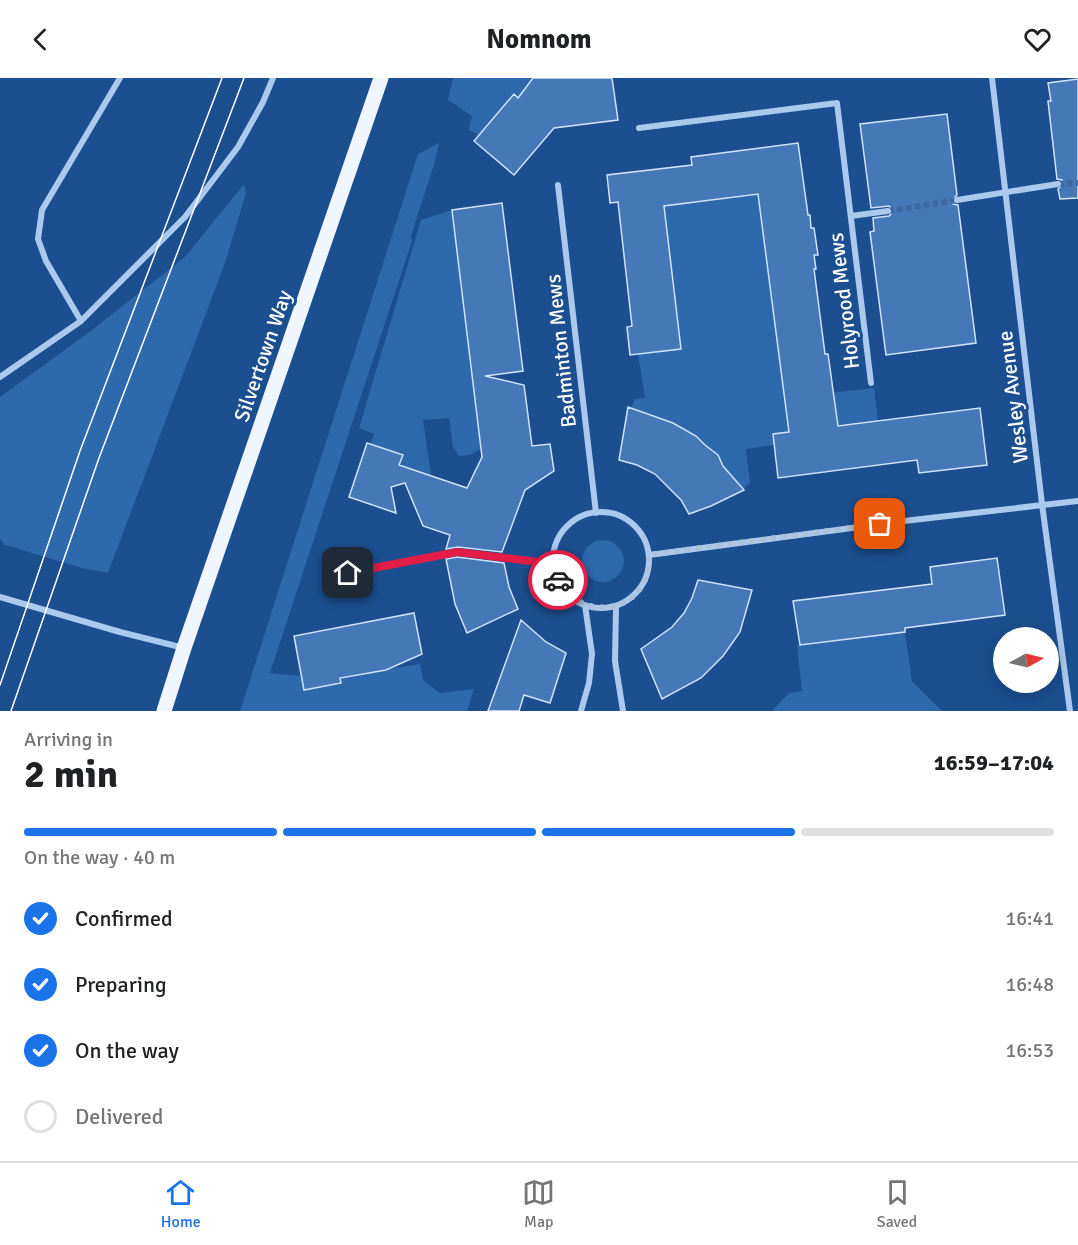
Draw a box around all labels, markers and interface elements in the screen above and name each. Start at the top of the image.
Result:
icon: back [24,23,57,56]
text: Nomnom [486,23,592,56]
icon: heart [1021,23,1054,56]
street label: Holyrood Mews [823,231,865,371]
street label: Badminton Mews [540,273,582,429]
street label: Silvertown Way [228,287,298,425]
street label: Wesley Avenue [992,329,1034,465]
pin [854,498,905,549]
icon: bag [863,507,896,540]
pin [322,547,373,598]
courier [528,550,588,610]
icon: home [331,556,364,589]
icon: car [542,564,575,597]
north arrow [993,627,1059,693]
map controls [993,627,1059,693]
text: Arriving in [24,727,113,752]
text: 16:59–17:04 [934,749,1054,776]
text: 2 min [24,750,118,798]
text: On the way · 40 m [24,845,175,870]
icon: check [24,902,57,935]
text: Confirmed [75,905,173,932]
text: 16:41 [1005,906,1054,931]
icon: check [24,968,57,1001]
text: Preparing [75,971,167,998]
text: 16:48 [1005,972,1054,997]
icon: check [24,1034,57,1067]
text: On the way [75,1037,179,1064]
text: 16:53 [1005,1038,1054,1063]
text: Delivered [75,1103,163,1130]
tab: Home [161,1176,201,1232]
tab: Map [522,1176,555,1232]
tab: Saved [877,1176,917,1232]

